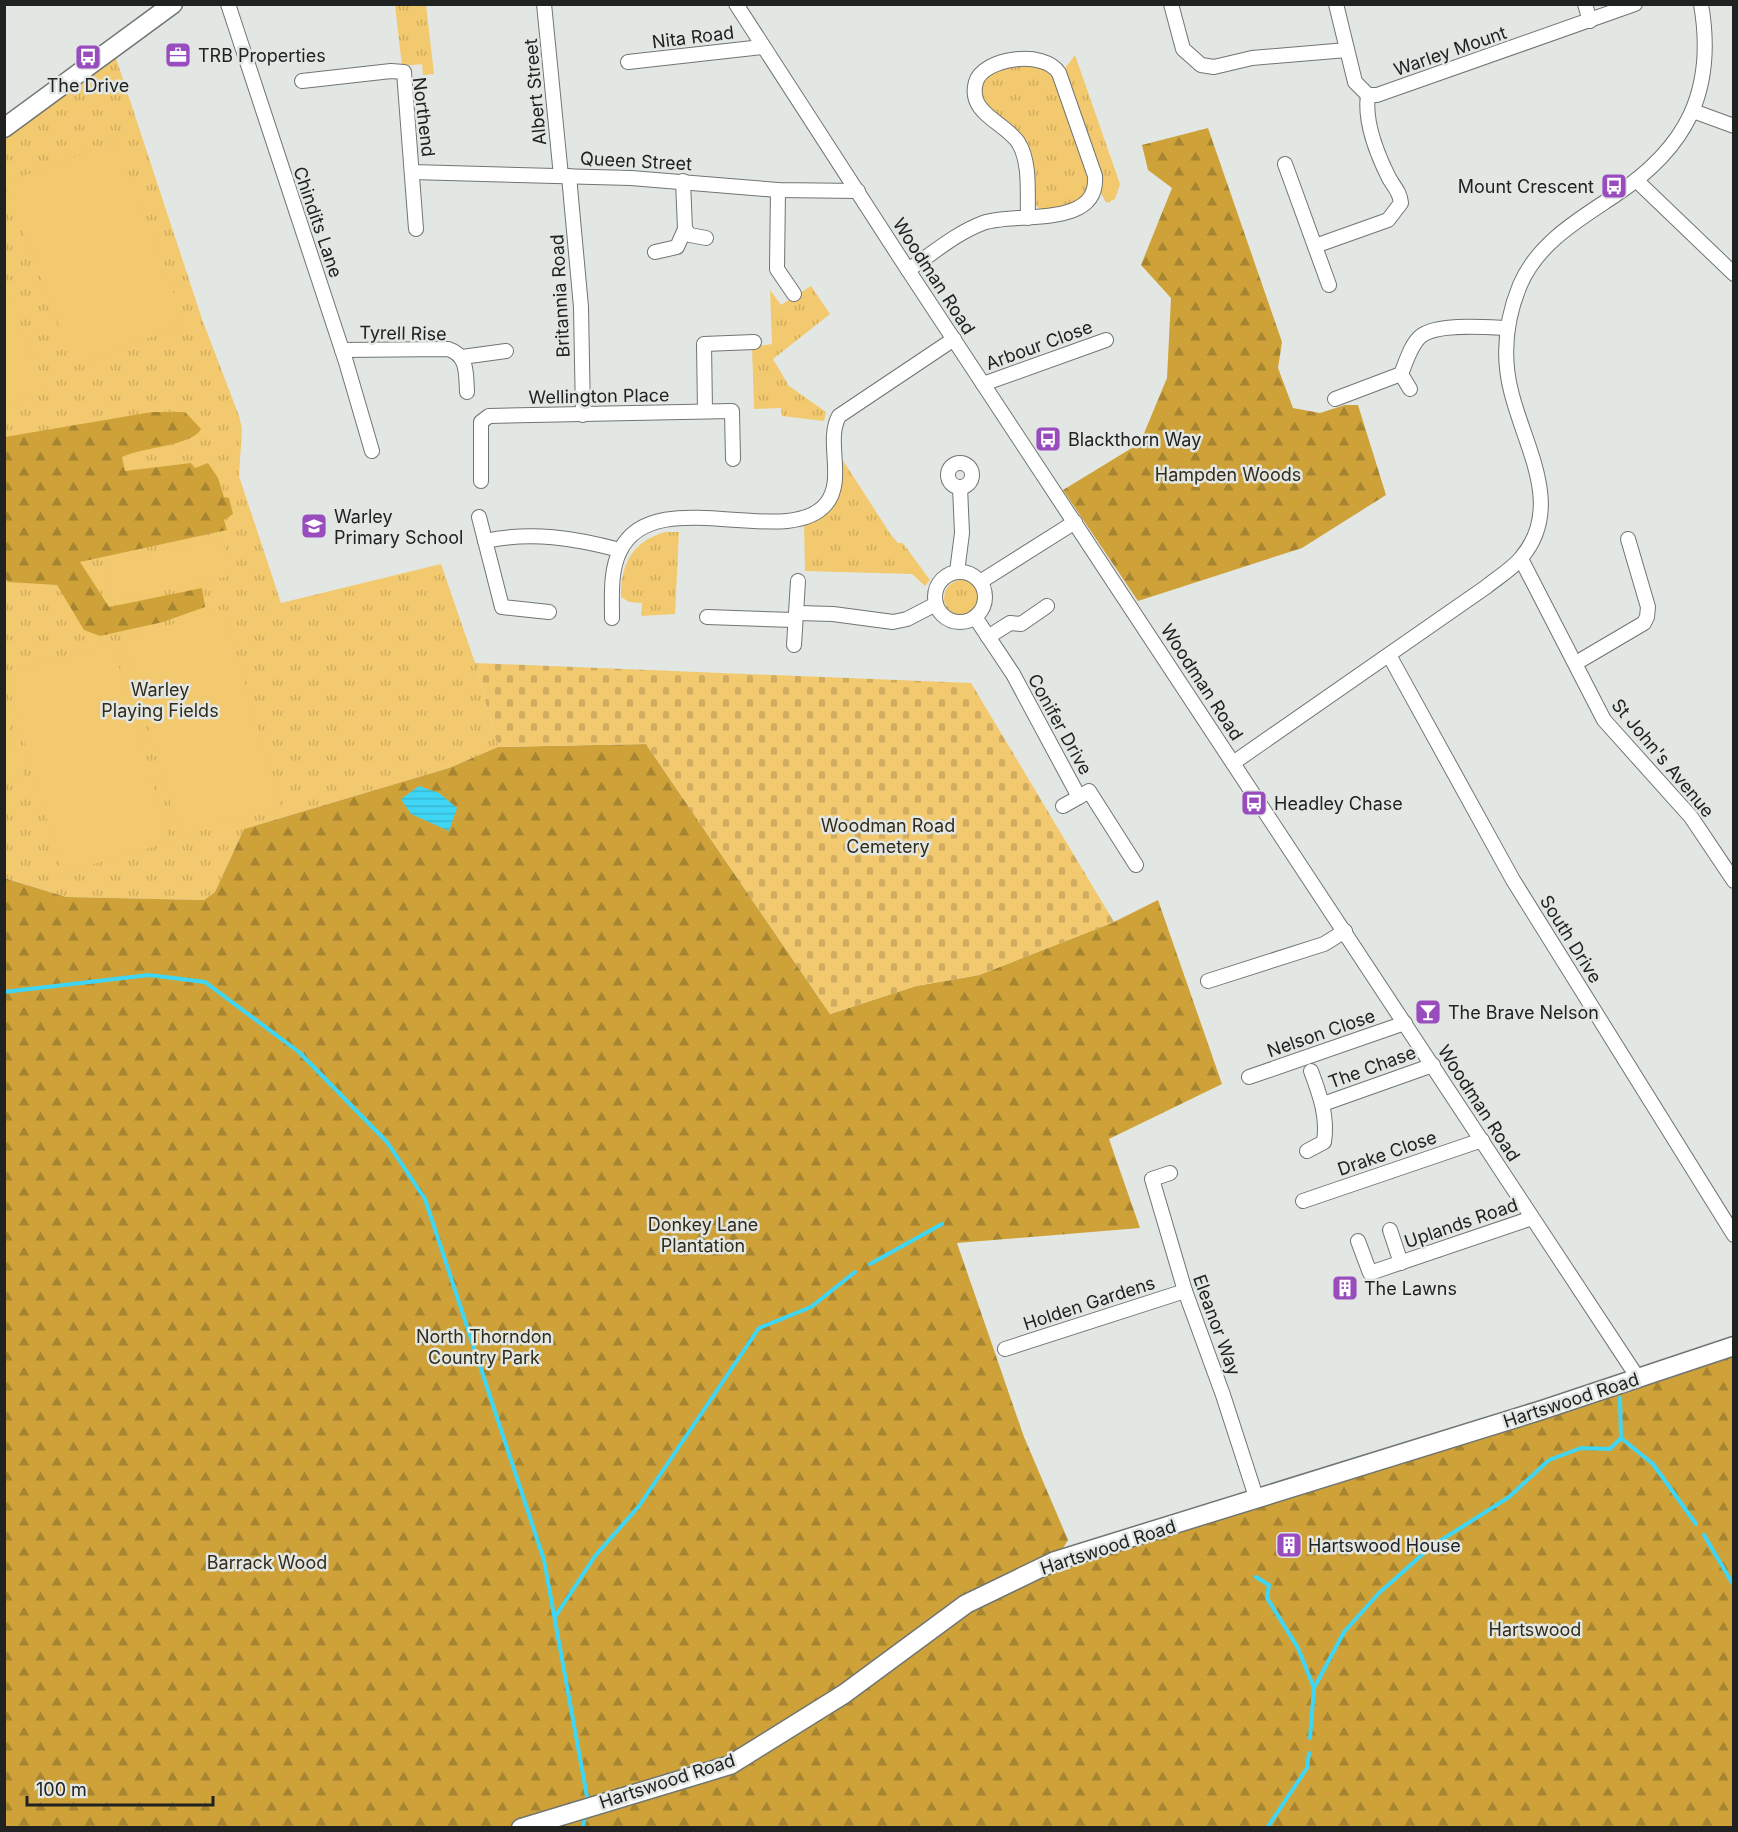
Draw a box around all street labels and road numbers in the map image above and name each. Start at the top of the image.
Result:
street label: Nita Road [651,22,735,52]
street label: Warley Mount [1391,22,1509,80]
street label: Albert Street [520,38,550,146]
street label: Northend [409,76,439,158]
street label: Queen Street [580,148,693,174]
street label: Chindits Lane [289,164,347,280]
street label: Woodman Road [889,214,979,338]
street label: Britannia Road [546,234,574,358]
street label: Arbour Close [983,316,1095,374]
street label: Tyrell Rise [359,322,447,344]
street label: Wellington Place [528,384,670,408]
street label: Woodman Road [1157,620,1247,744]
street label: Conifer Drive [1024,670,1096,778]
street label: St John's Avenue [1607,695,1719,821]
street label: South Drive [1536,891,1606,987]
street label: Nelson Close [1264,1005,1378,1061]
street label: The Chase [1325,1041,1419,1093]
street label: Woodman Road [1434,1041,1524,1165]
street label: Drake Close [1335,1126,1439,1180]
street label: Uplands Road [1402,1194,1520,1252]
street label: Holden Gardens [1020,1272,1158,1334]
street label: Eleanor Way [1189,1272,1245,1378]
street label: Hartswood Road [1501,1368,1641,1432]
street label: Hartswood Road [1038,1515,1178,1579]
street label: Hartswood Road [597,1749,737,1813]

